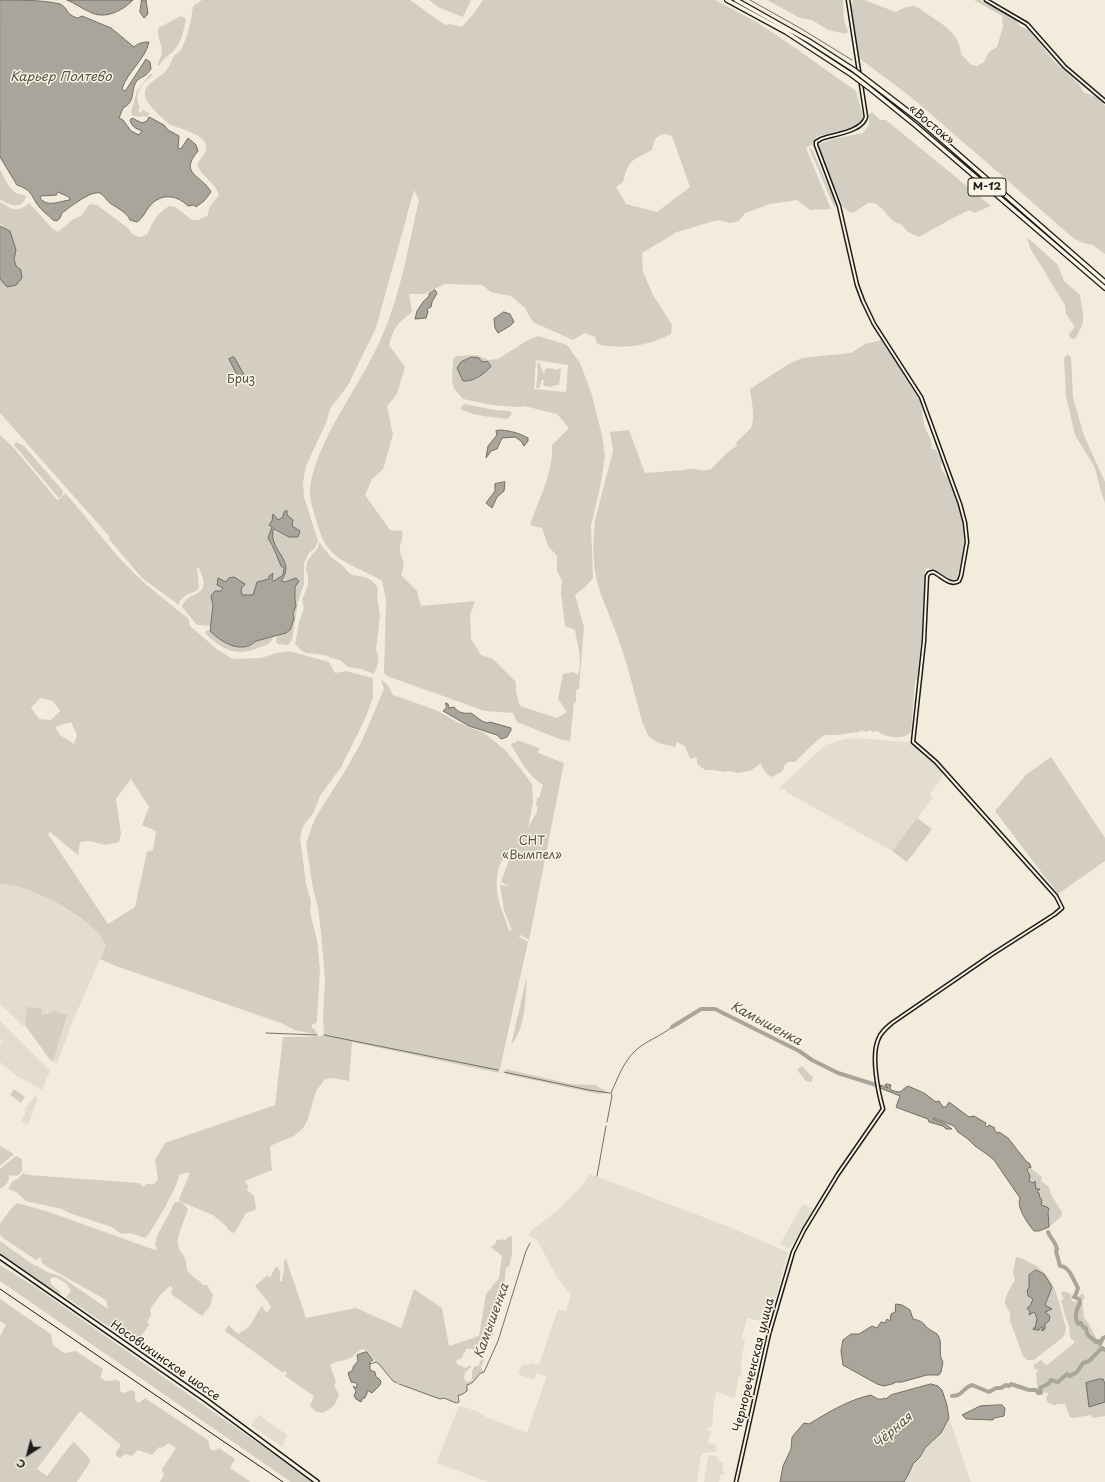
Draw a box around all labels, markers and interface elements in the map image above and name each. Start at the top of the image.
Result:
water label: Карьер Полтево [10,69,112,85]
street label: «Восток» [905,102,957,148]
road number: М-12 [968,178,1006,196]
park label: Бриз [227,373,255,387]
park label: СНТ «Вымпел» [502,835,562,863]
water label: Камышенка [728,999,804,1049]
water label: Камышенка [471,1282,513,1360]
street label: Чернореченская улица [730,1297,778,1433]
street label: Носовихинское шоссе [108,1318,222,1404]
water label: Чёрная [870,1410,916,1452]
north arrow [8,1434,48,1474]
text: С [12,1455,29,1473]

